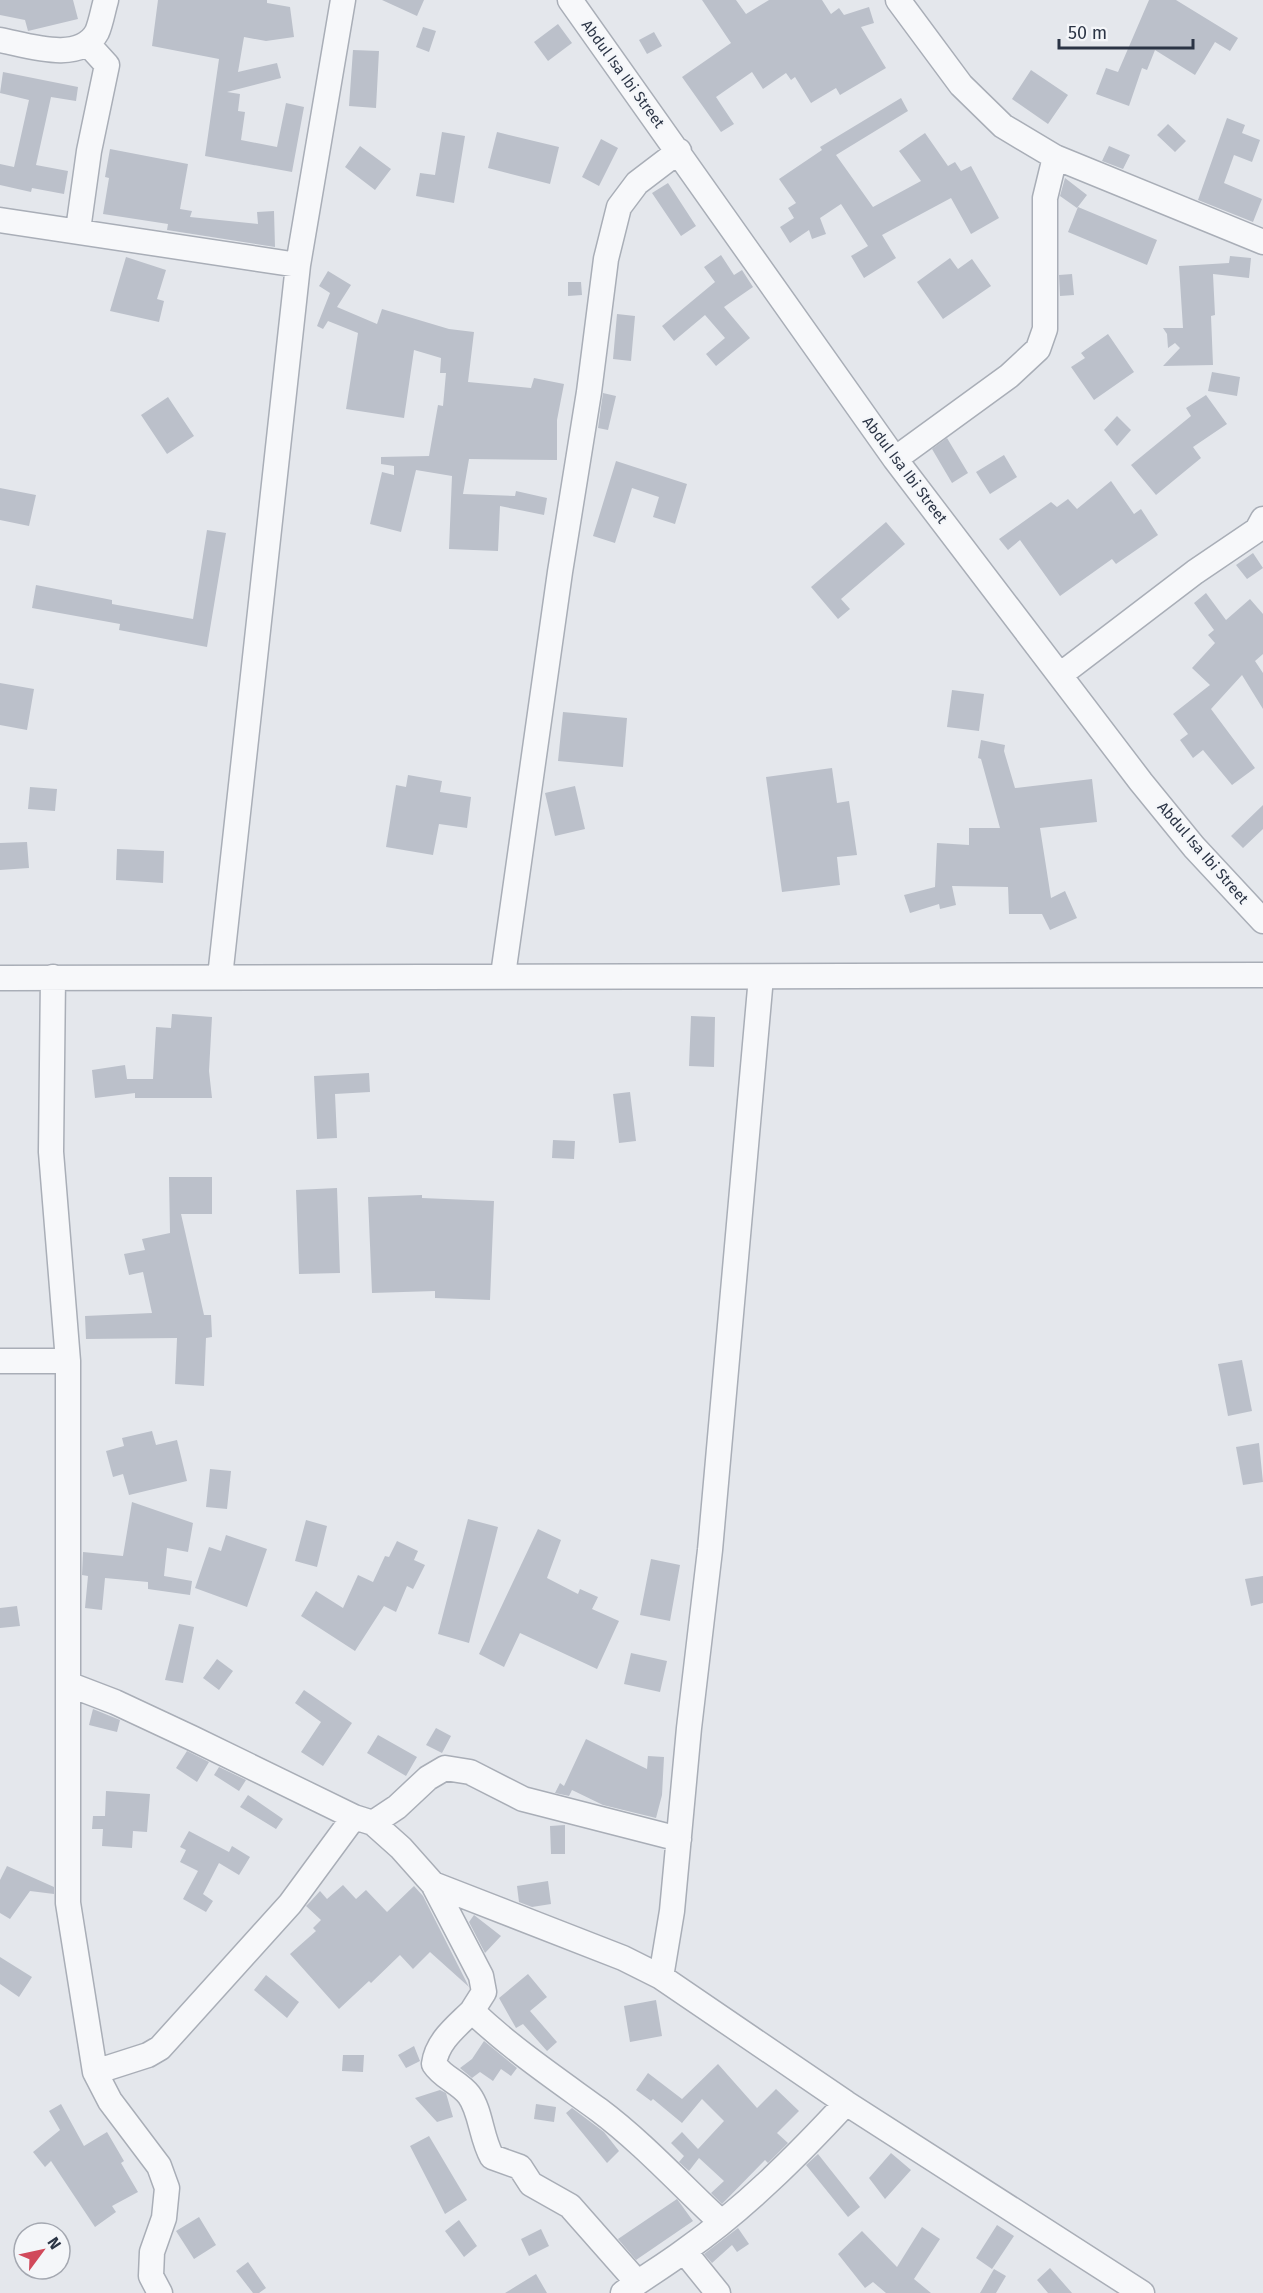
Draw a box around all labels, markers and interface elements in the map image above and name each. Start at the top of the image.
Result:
scale bar [1059,12,1192,50]
street label: Abdul Isa Ibi Street [578,16,669,132]
text: 50 m [1068,22,1107,44]
street label: Abdul Isa Ibi Street [859,413,951,527]
street label: Abdul Isa Ibi Street [1154,798,1253,908]
north arrow [12,2221,72,2281]
text: N [43,2233,65,2253]

